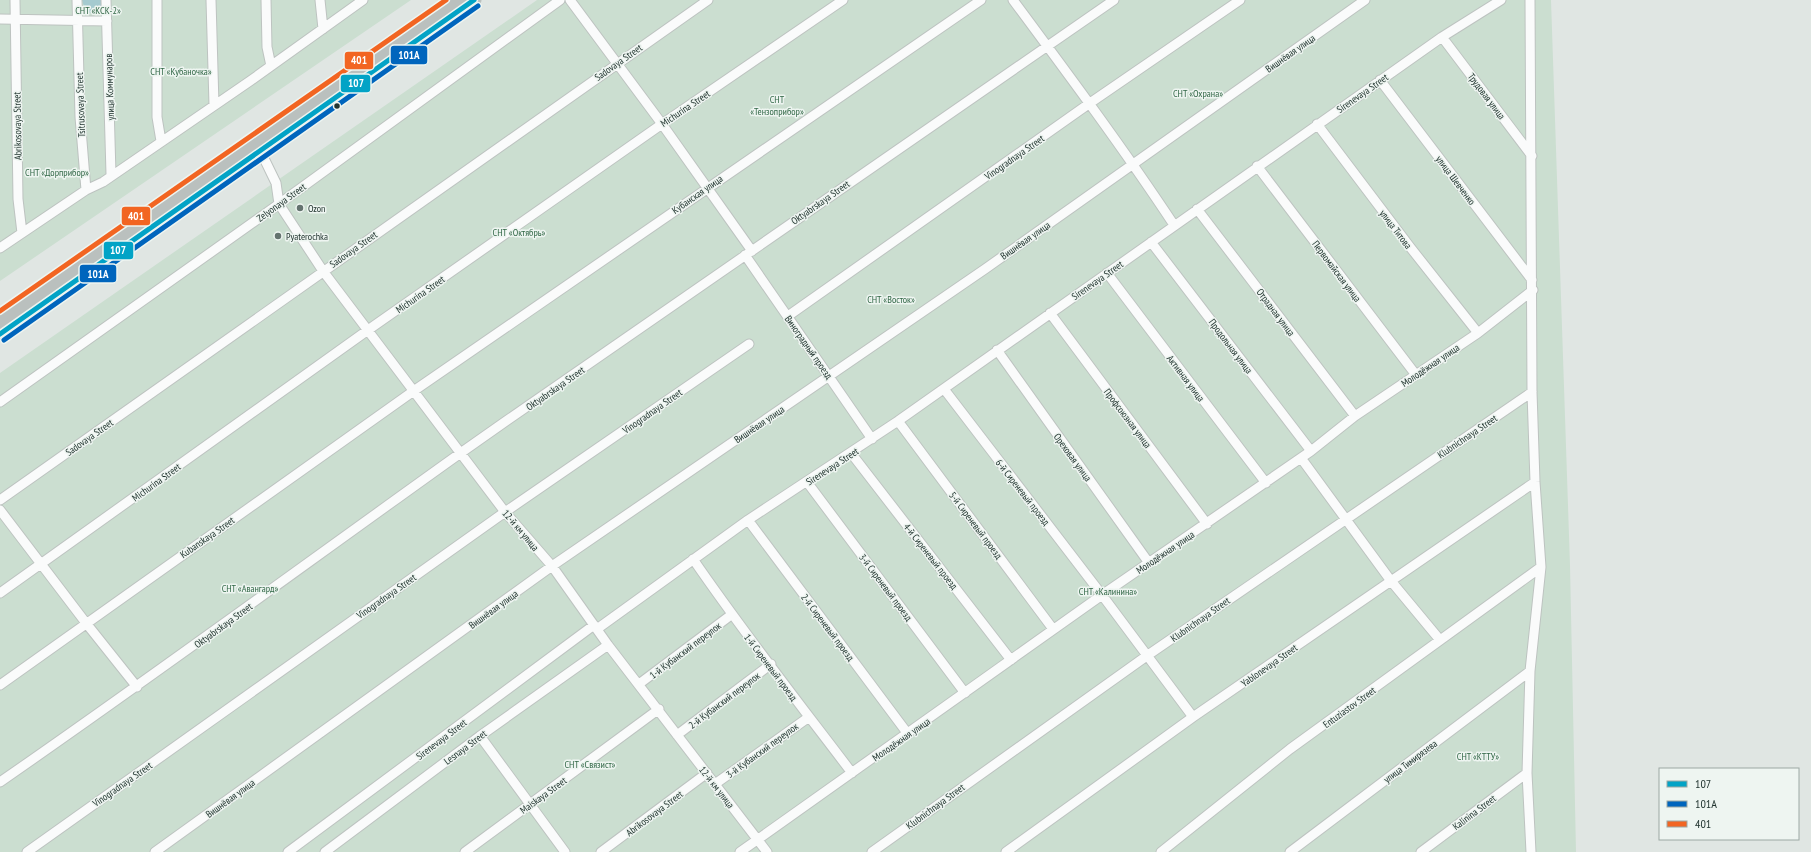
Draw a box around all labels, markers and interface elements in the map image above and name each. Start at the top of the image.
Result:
park label: СНТ «КСК-2» [75,4,121,17]
street label: Вишнёвая улица [1263,31,1318,75]
street label: Sadovaya Street [592,41,645,84]
line badge: 101А [390,45,428,65]
text: 101А [398,48,420,62]
line badge: 401 [344,51,374,70]
street label: улица Коммунаров [102,53,117,121]
text: 401 [351,53,367,67]
park label: СНТ «Кубаночка» [150,65,212,78]
street label: Sirenevaya Street [1334,71,1391,116]
street label: Трудовая улица [1465,71,1508,122]
street label: Tsitrusovaya Street [73,72,88,138]
line badge: 107 [340,74,371,93]
text: 107 [348,76,364,90]
street label: Michurina Street [658,87,713,130]
park label: СНТ «Охрана» [1173,87,1223,100]
street label: Abrikosovaya Street [10,92,25,160]
park label: СНТ «Тензоприбор» [750,93,804,118]
unlabelled marker [332,101,342,111]
street label: Vinogradnaya Street [981,132,1047,183]
street label: улица Шевченко [1433,153,1478,208]
park label: СНТ «Дорприбор» [25,166,89,179]
street label: Кубанская улица [669,172,725,217]
street label: Oktyabrskaya Street [788,177,852,227]
street label: Zelyonaya Street [254,180,309,225]
place label: Ozon [308,202,326,215]
marker: Ozon [295,203,305,213]
line badge: 401 [121,206,151,226]
street label: улица Титова [1377,207,1415,251]
text: 401 [128,209,144,223]
street label: Вишнёвая улица [998,218,1053,262]
park label: СНТ «Октябрь» [493,226,546,239]
street label: Sadovaya Street [327,228,380,271]
place label: Pyaterochka [286,230,328,243]
marker: Pyaterochka [273,231,283,241]
street label: Первомайская улица [1309,238,1364,305]
line badge: 107 [103,241,134,260]
text: 107 [110,243,126,257]
street label: Sirenevaya Street [1069,258,1126,303]
line badge: 101А [79,264,117,283]
text: 101А [87,267,109,281]
street label: Michurina Street [393,273,448,316]
street label: Отрадная улица [1253,286,1298,339]
park label: СНТ «Восток» [867,293,915,306]
street label: Виноградный проезд [782,313,836,382]
street label: Продольная улица [1206,316,1255,376]
street label: Молодёжная улица [1399,341,1462,390]
street label: Активная улица [1164,352,1207,404]
street label: Oktyabrskaya Street [523,363,587,413]
street label: Vinogradnaya Street [619,386,685,437]
street label: Профсоюзная улица [1101,386,1154,451]
street label: Вишнёвая улица [732,403,787,446]
street label: Klubnichnaya Street [1435,411,1500,461]
street label: Sadovaya Street [63,416,116,459]
street label: Ореховая улица [1051,431,1094,484]
street label: Sirenevaya Street [804,444,861,488]
street label: 6-й Сиреневый проезд [993,456,1053,529]
street label: Michurina Street [129,460,183,504]
street label: 5-й Сиреневый проезд [946,489,1005,562]
street label: 12-й км улица [500,507,542,554]
street label: Kubanskaya Street [177,514,237,561]
street label: 4-й Сиреневый проезд [901,520,961,593]
street label: Молодёжная улица [1134,528,1197,577]
street label: 3-й Сиреневый проезд [856,551,915,624]
street label: Vinogradnaya Street [353,571,419,622]
park label: СНТ «Авангард» [222,582,279,595]
park label: СНТ «Калинина» [1079,585,1137,598]
street label: Вишнёвая улица [466,587,521,632]
street label: 2-й Сиреневый проезд [798,591,857,664]
street label: Klubnichnaya Street [1168,594,1233,645]
street label: Oktyabrskaya Street [192,600,255,651]
street label: 1-й Кубанский переулок [647,619,724,682]
street label: 1-й Сиреневый проезд [741,631,800,704]
street label: Yablonevaya Street [1239,641,1300,690]
street label: 2-й Кубанский переулок [686,669,763,732]
street label: Entuziastov Street [1320,684,1378,731]
street label: Молодёжная улица [870,715,933,764]
street label: Sirenevaya Street [413,716,469,763]
street label: 3-й Кубанский переулок [724,720,801,781]
street label: Lesnaya Street [441,727,489,768]
street label: улица Тимирязева [1381,737,1440,786]
park label: СНТ «КТТУ» [1457,750,1499,763]
park label: СНТ «Связист» [565,758,616,771]
street label: Vinogradnaya Street [89,759,155,810]
street label: 12-й км улица [696,764,737,811]
legend [1659,768,1799,840]
street label: Maiskaya Street [517,774,569,817]
street label: Вишнёвая улица [203,776,258,821]
text: 107 [1695,776,1711,791]
street label: Klubnichnaya Street [903,781,967,832]
street label: Abrikosovaya Street [623,788,686,839]
street label: Kalinina Street [1450,792,1499,833]
text: 101А [1695,796,1717,811]
text: 401 [1695,816,1711,831]

